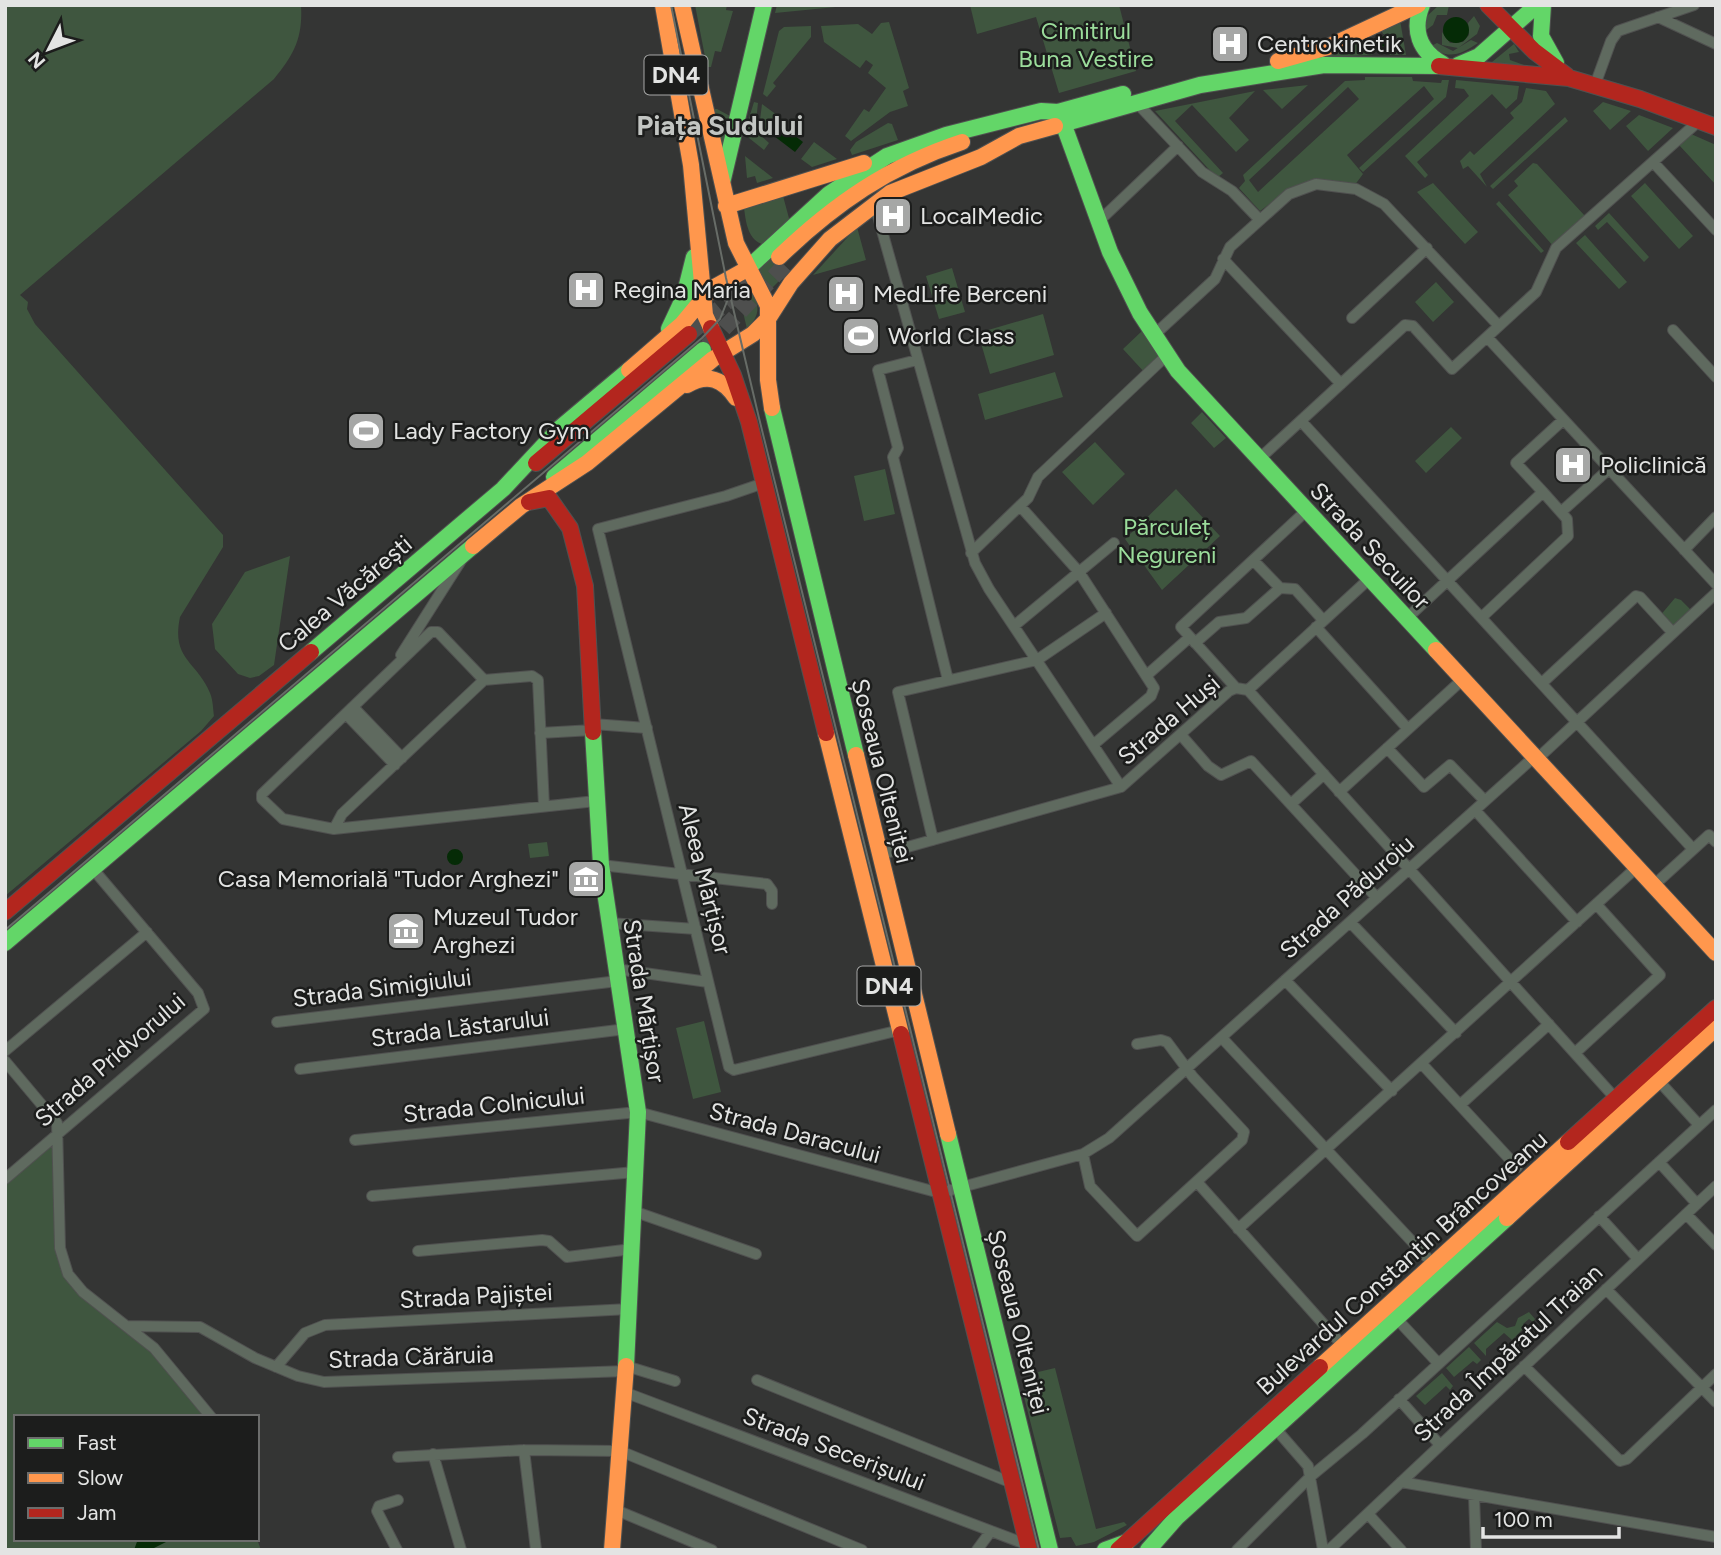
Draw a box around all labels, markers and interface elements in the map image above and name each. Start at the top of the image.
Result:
north arrow [14,14,84,84]
park label: Cimitirul Buna Vestire [1018,16,1154,73]
hospital icon: Centrokinetik [1209,23,1251,65]
place label: Centrokinetik [1257,29,1402,58]
text: N [23,47,50,73]
road number: DN4 [644,55,708,94]
district label: Piața Sudului [636,108,804,142]
hospital icon: LocalMedic [872,195,914,237]
place label: LocalMedic [920,201,1043,230]
hospital icon: Regina Maria [565,269,607,311]
hospital icon: MedLife Berceni [825,273,867,315]
place label: Regina Maria [613,275,751,304]
place label: MedLife Berceni [873,279,1047,308]
sports icon: World Class [840,315,882,357]
place label: World Class [888,321,1015,350]
sports icon: Lady Factory Gym [345,410,387,452]
place label: Lady Factory Gym [393,416,589,445]
hospital icon: Policlinică [1552,444,1594,486]
place label: Policlinică [1600,450,1706,479]
street label: Strada Secuilor [1304,476,1437,615]
park label: Părculeț Negureni [1117,512,1217,569]
street label: Calea Văcărești [272,529,418,658]
street label: Strada Huși [1112,668,1226,771]
street label: Șoseaua Olteniței [846,675,919,866]
street label: Aleea Mărțișor [673,800,738,957]
street label: Strada Păduroiu [1274,829,1420,965]
museum icon: Casa Memorială "Tudor Arghezi" [565,858,607,900]
place label: Casa Memorială "Tudor Arghezi" [218,864,559,893]
place label: Muzeul Tudor Arghezi [433,902,578,959]
museum icon: Muzeul Tudor Arghezi [385,910,427,952]
street label: Strada Mărțișor [617,917,672,1085]
street label: Strada Simigiului [291,962,473,1013]
road number: DN4 [858,967,920,1006]
street label: Strada Pridvorului [29,986,191,1133]
street label: Strada Lăstarului [369,1002,551,1053]
street label: Strada Colnicului [402,1081,586,1128]
street label: Strada Daracului [706,1096,884,1169]
street label: Bulevardul Constantin Brâncoveanu [1250,1124,1553,1401]
street label: Șoseaua Olteniței [982,1226,1055,1417]
street label: Strada Împăratul Traian [1407,1258,1608,1448]
street label: Strada Pajiștei [399,1277,553,1314]
street label: Strada Cărăruia [328,1339,494,1374]
street label: Strada Secerișului [739,1400,929,1497]
legend [14,1415,259,1541]
text: Fast [77,1430,117,1455]
text: Slow [77,1465,123,1490]
scale bar [1483,1496,1620,1540]
text: Jam [77,1500,116,1525]
text: 100 m [1494,1507,1553,1532]

